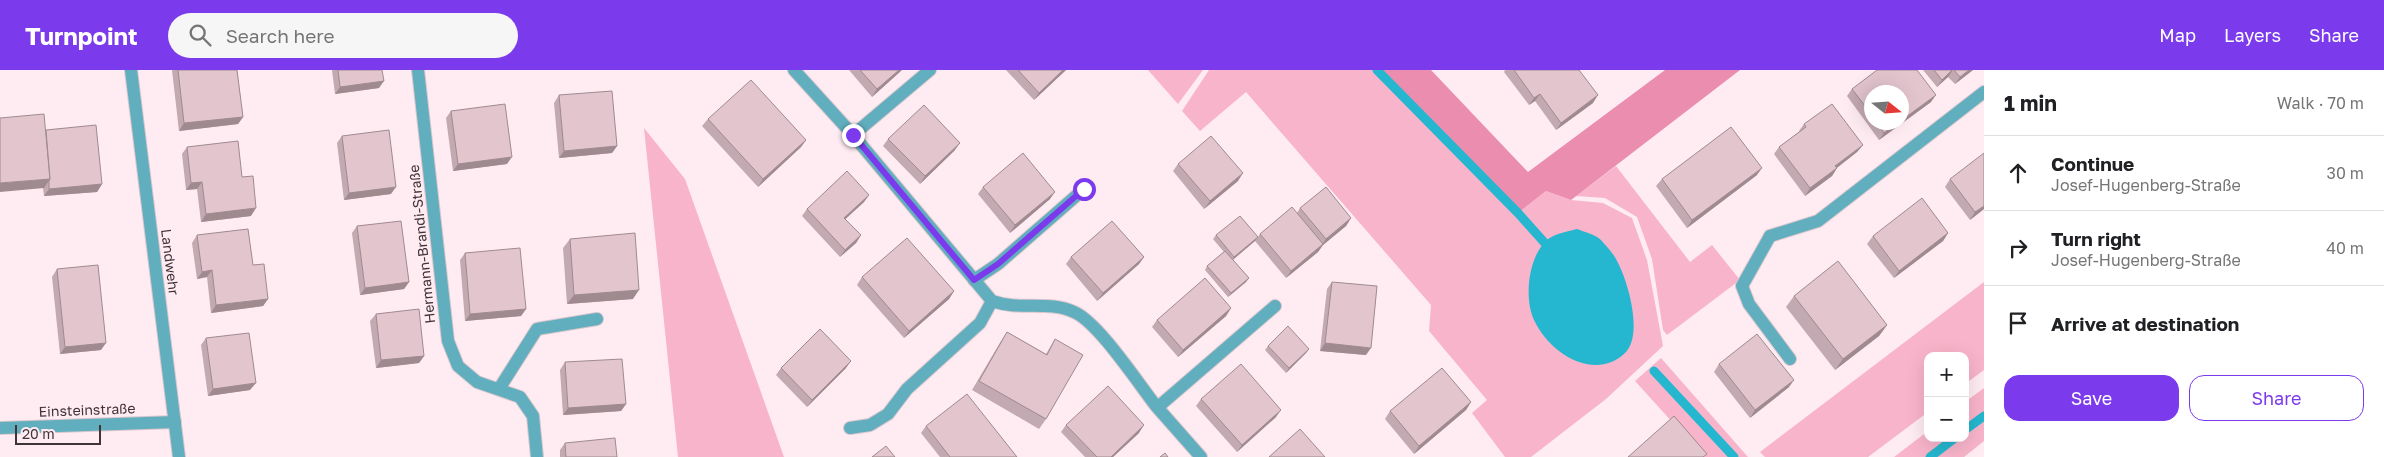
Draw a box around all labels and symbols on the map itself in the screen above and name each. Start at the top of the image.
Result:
north arrow [1864,85,1909,130]
route end [842,124,865,147]
street label: Hermann-Brandi-Straße [405,164,438,324]
route start [1073,178,1096,201]
street label: Landwehr [158,228,183,297]
street label: Einsteinstraße [38,399,136,420]
scale bar [15,422,101,445]

